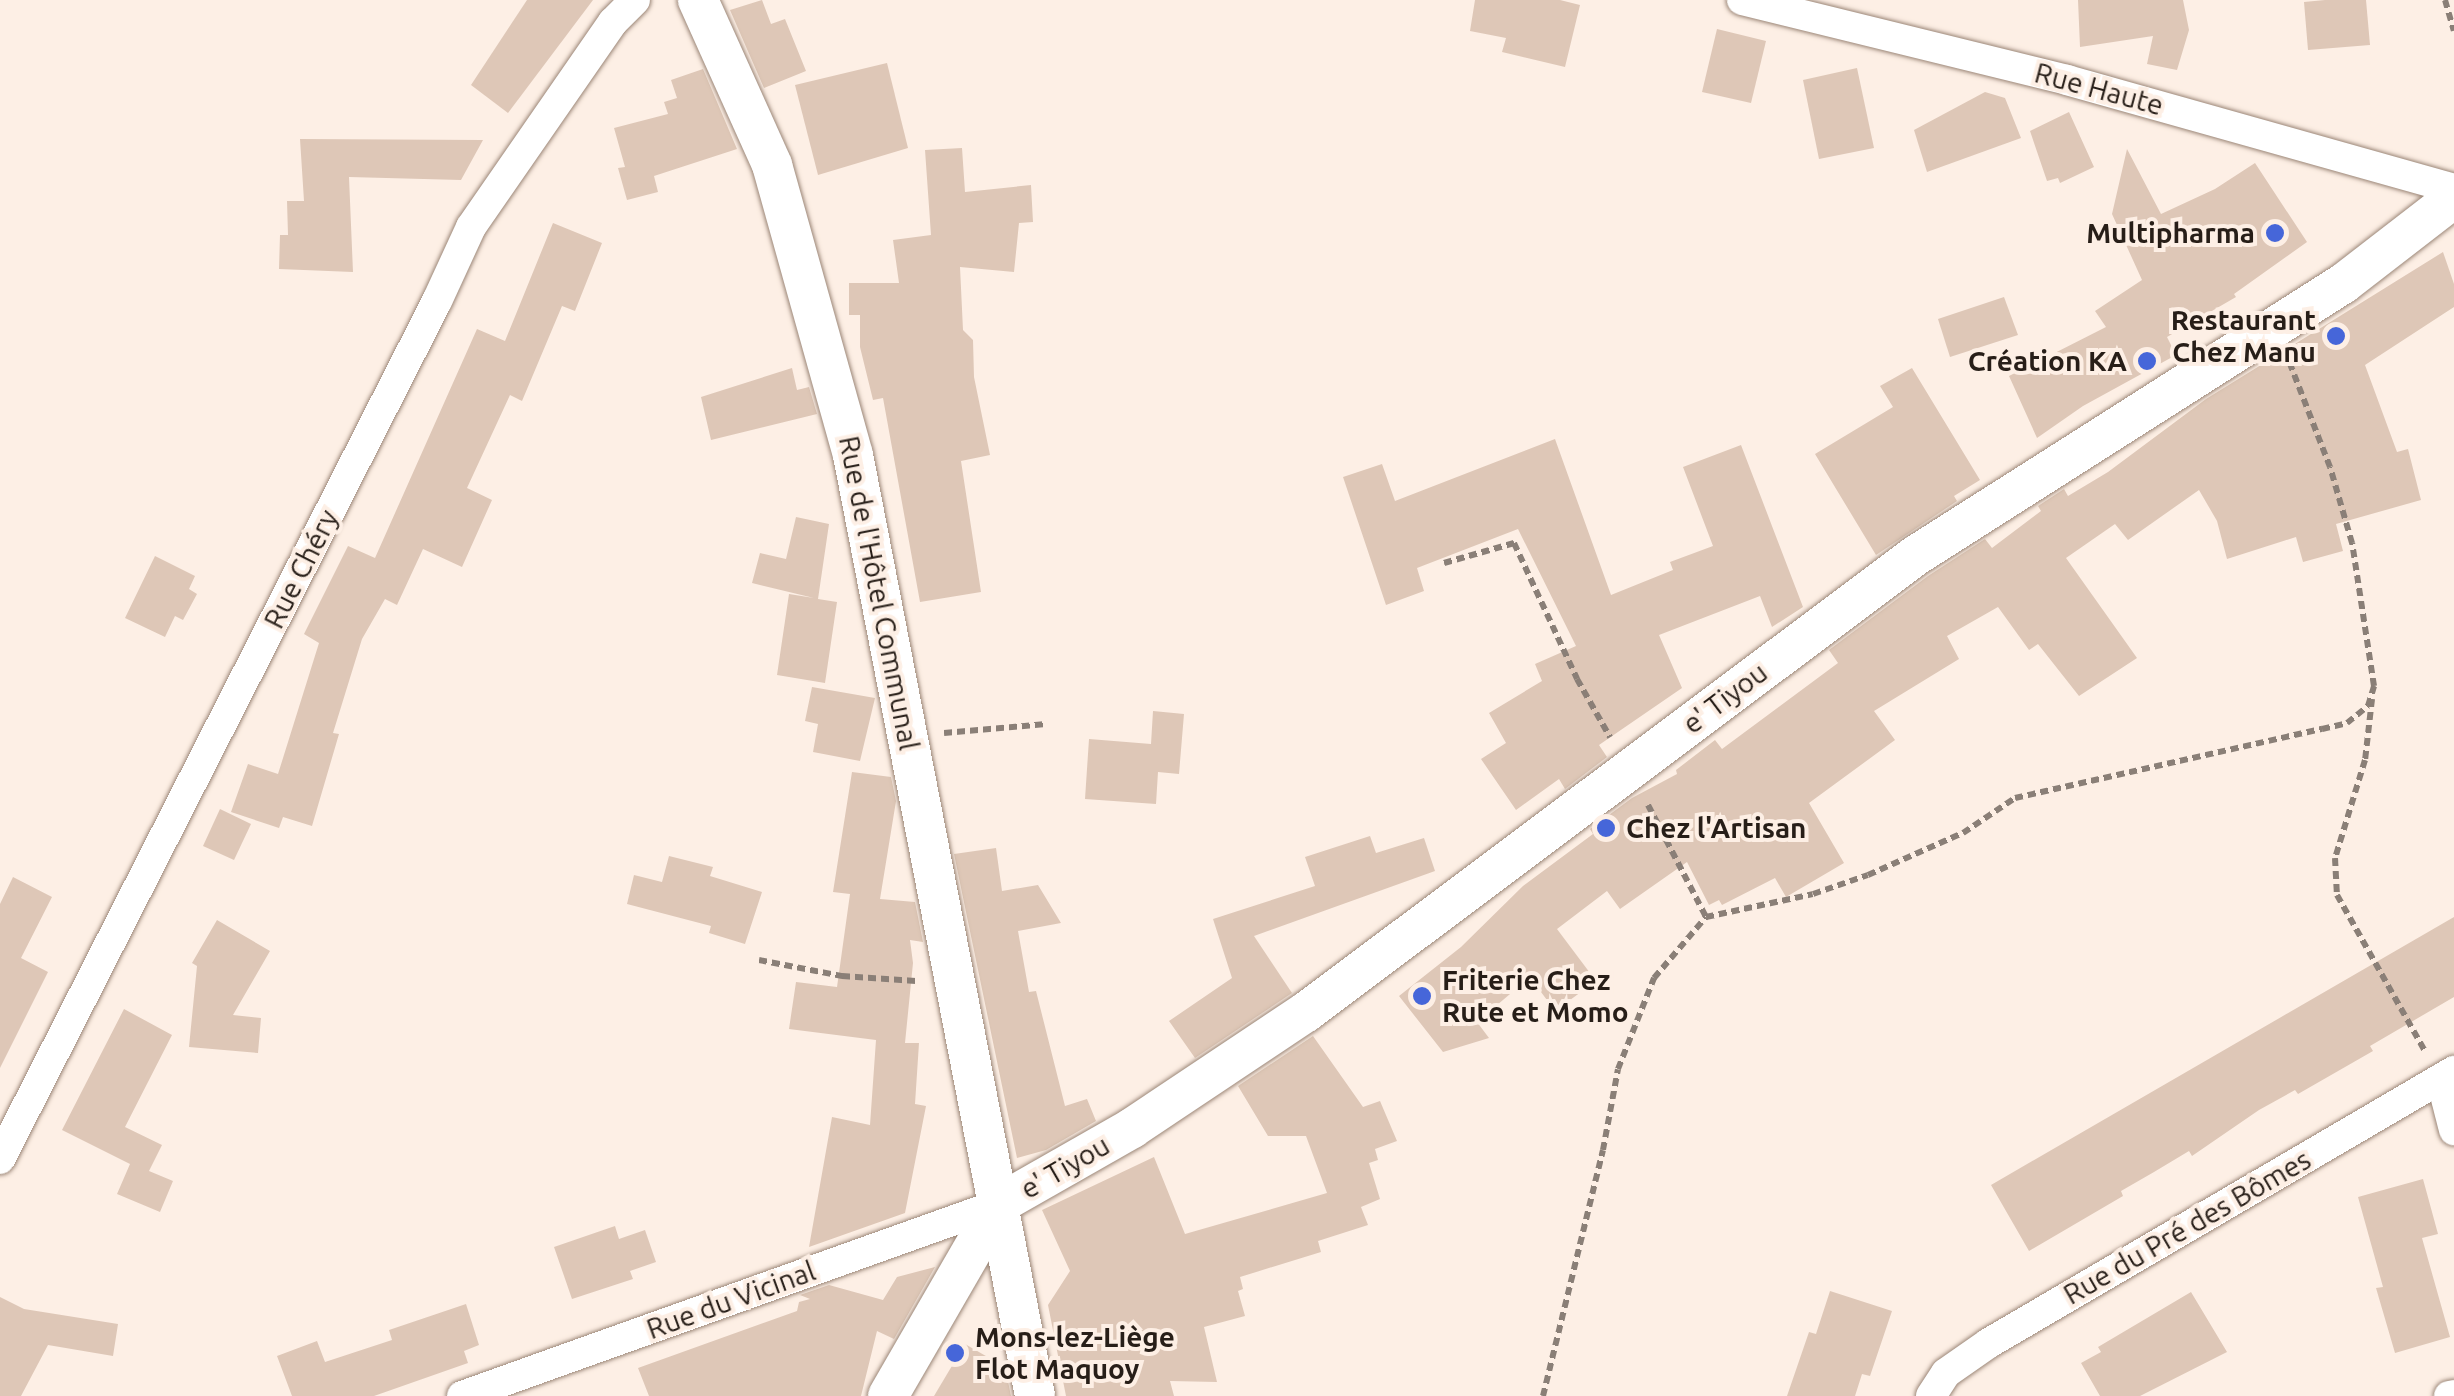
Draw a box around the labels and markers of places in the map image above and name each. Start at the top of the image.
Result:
place label: Multipharma [2086,216,2255,250]
marker: Multipharma [2264,222,2286,244]
place label: Restaurant Chez Manu [2171,303,2316,369]
marker: Restaurant Chez Manu [2325,325,2347,347]
place label: Création KA [1968,344,2127,378]
marker: Création KA [2136,350,2158,372]
place label: Chez l'Artisan [1626,811,1806,845]
marker: Chez l'Artisan [1595,817,1617,839]
place label: Friterie Chez Rute et Momo [1442,963,1629,1029]
marker: Friterie Chez Rute et Momo [1411,985,1433,1007]
place label: Mons-lez-Liège Flot Maquoy [975,1320,1175,1386]
marker: Mons-lez-Liège Flot Maquoy [944,1342,966,1364]

